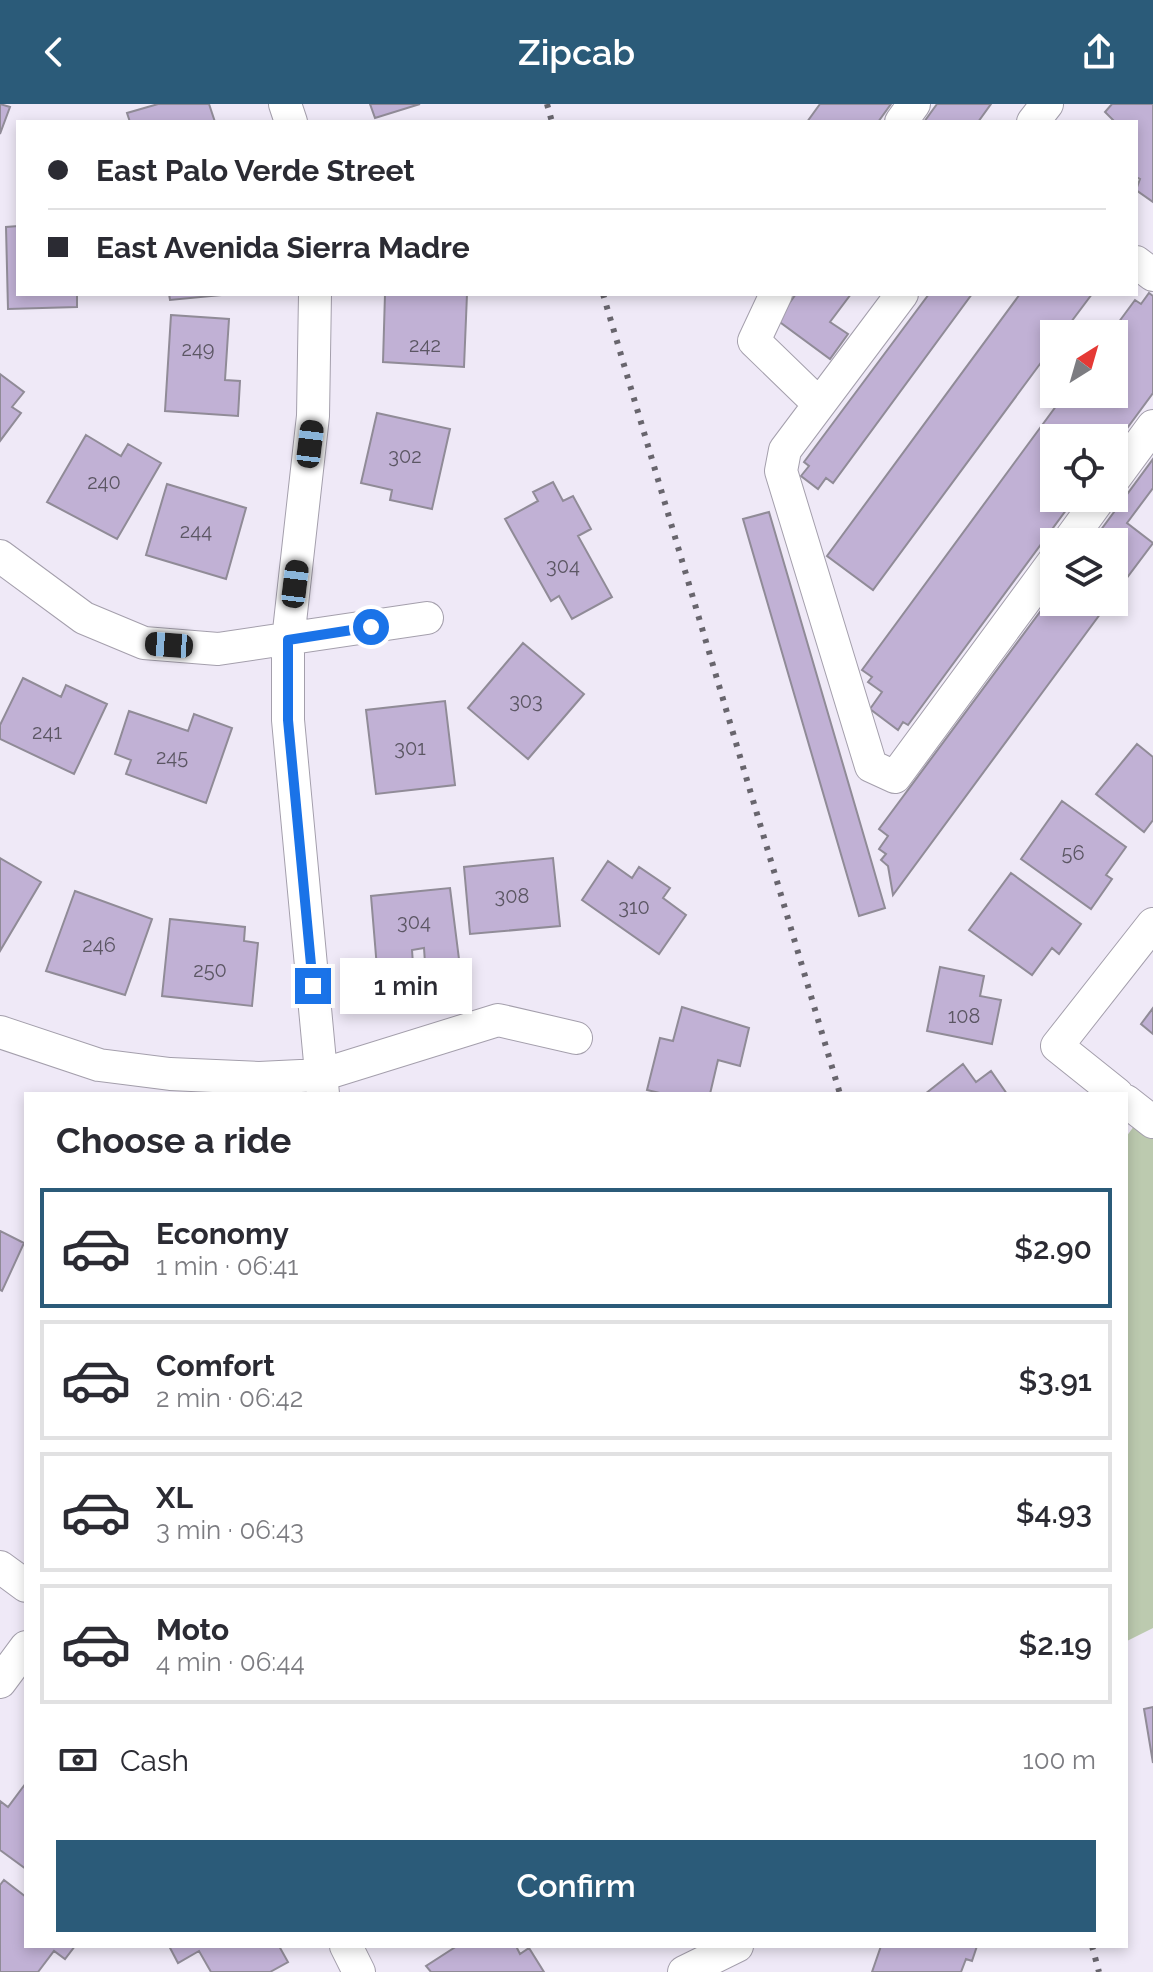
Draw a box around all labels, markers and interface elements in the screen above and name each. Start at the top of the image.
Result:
icon: back [32,30,76,74]
icon: share [1077,30,1121,74]
text: Zipcab [518,31,635,73]
text: East Palo Verde Street [96,153,415,188]
text: East Avenida Sierra Madre [96,230,470,265]
north arrow [1040,320,1128,408]
map controls [1040,320,1128,616]
house number: 242 [409,333,441,357]
house number: 249 [181,337,215,361]
car [295,419,325,469]
button: locate [1040,424,1128,512]
house number: 302 [388,444,422,468]
house number: 240 [87,470,121,494]
house number: 244 [180,519,212,543]
button: layers [1040,528,1128,616]
house number: 304 [546,554,580,578]
car [280,559,310,609]
route start [353,609,389,645]
car [144,631,194,659]
house number: 303 [509,689,543,713]
house number: 241 [32,720,62,744]
house number: 301 [394,736,426,760]
house number: 245 [156,745,188,769]
house number: 56 [1062,841,1084,865]
house number: 308 [495,884,529,908]
house number: 310 [618,895,650,919]
house number: 304 [397,910,431,934]
house number: 246 [82,933,116,957]
house number: 250 [193,958,227,982]
callout: 1 min [341,958,473,1014]
route end [295,968,331,1004]
text: 1 min [374,971,438,1001]
house number: 108 [948,1004,980,1028]
text: Choose a ride [56,1119,291,1161]
icon: car [60,1212,132,1284]
text: Economy [156,1216,289,1251]
text: $2.90 [1014,1231,1092,1266]
text: 1 min · 06:41 [156,1251,298,1281]
icon: car [60,1344,132,1416]
text: Comfort [156,1348,275,1383]
text: $3.91 [1019,1363,1092,1398]
text: 2 min · 06:42 [156,1383,303,1413]
icon: car [60,1476,132,1548]
text: XL [156,1480,193,1515]
text: $4.93 [1016,1495,1092,1530]
text: 3 min · 06:43 [156,1515,304,1545]
icon: car [60,1608,132,1680]
text: Moto [156,1612,229,1647]
text: $2.19 [1019,1627,1092,1662]
text: 4 min · 06:44 [156,1647,305,1677]
icon: cash [56,1738,100,1782]
text: Cash [120,1743,189,1778]
text: 100 m [1023,1745,1096,1775]
button: Confirm [56,1840,1096,1932]

